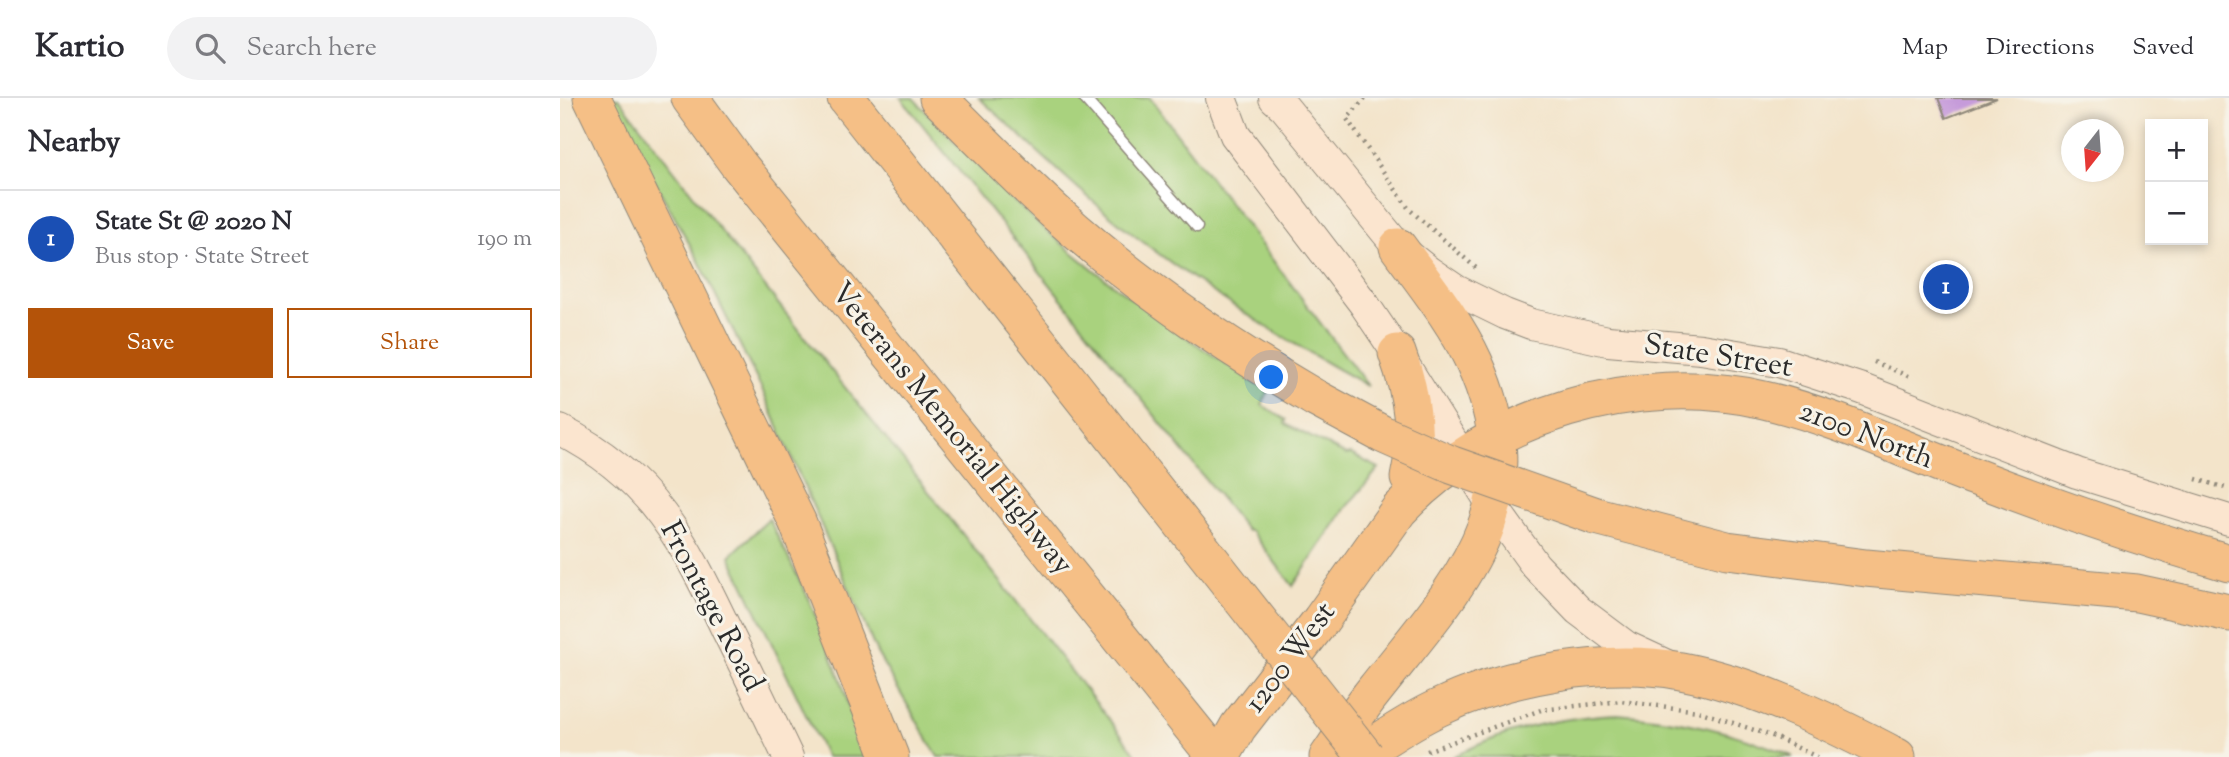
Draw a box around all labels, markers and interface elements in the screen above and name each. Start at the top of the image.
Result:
search box [167,17,657,80]
text: Kartio [35,24,125,72]
icon: search [191,29,229,67]
text: Search here [247,30,377,67]
text: Map [1902,31,1948,65]
text: Directions [1986,31,2094,65]
text: Saved [2132,31,2194,65]
north arrow [2061,119,2124,182]
map controls [2145,119,2208,245]
button: + [2145,119,2208,182]
text: Nearby [28,122,120,165]
button: − [2145,182,2208,245]
text: State St @ 2020 N [95,204,292,241]
text: 1 [47,223,55,256]
text: 190 m [477,223,532,256]
text: Bus stop · State Street [95,241,309,274]
pin: 1 [1923,261,1969,313]
street label: Veterans Memorial Highway [819,273,1083,585]
button: Save [28,308,273,378]
button: Share [287,308,532,378]
street label: State Street [1641,324,1795,390]
your location [1254,360,1288,394]
street label: 2100 North [1792,391,1940,481]
street label: Frontage Road [648,514,774,700]
street label: 1200 West [1235,594,1347,722]

